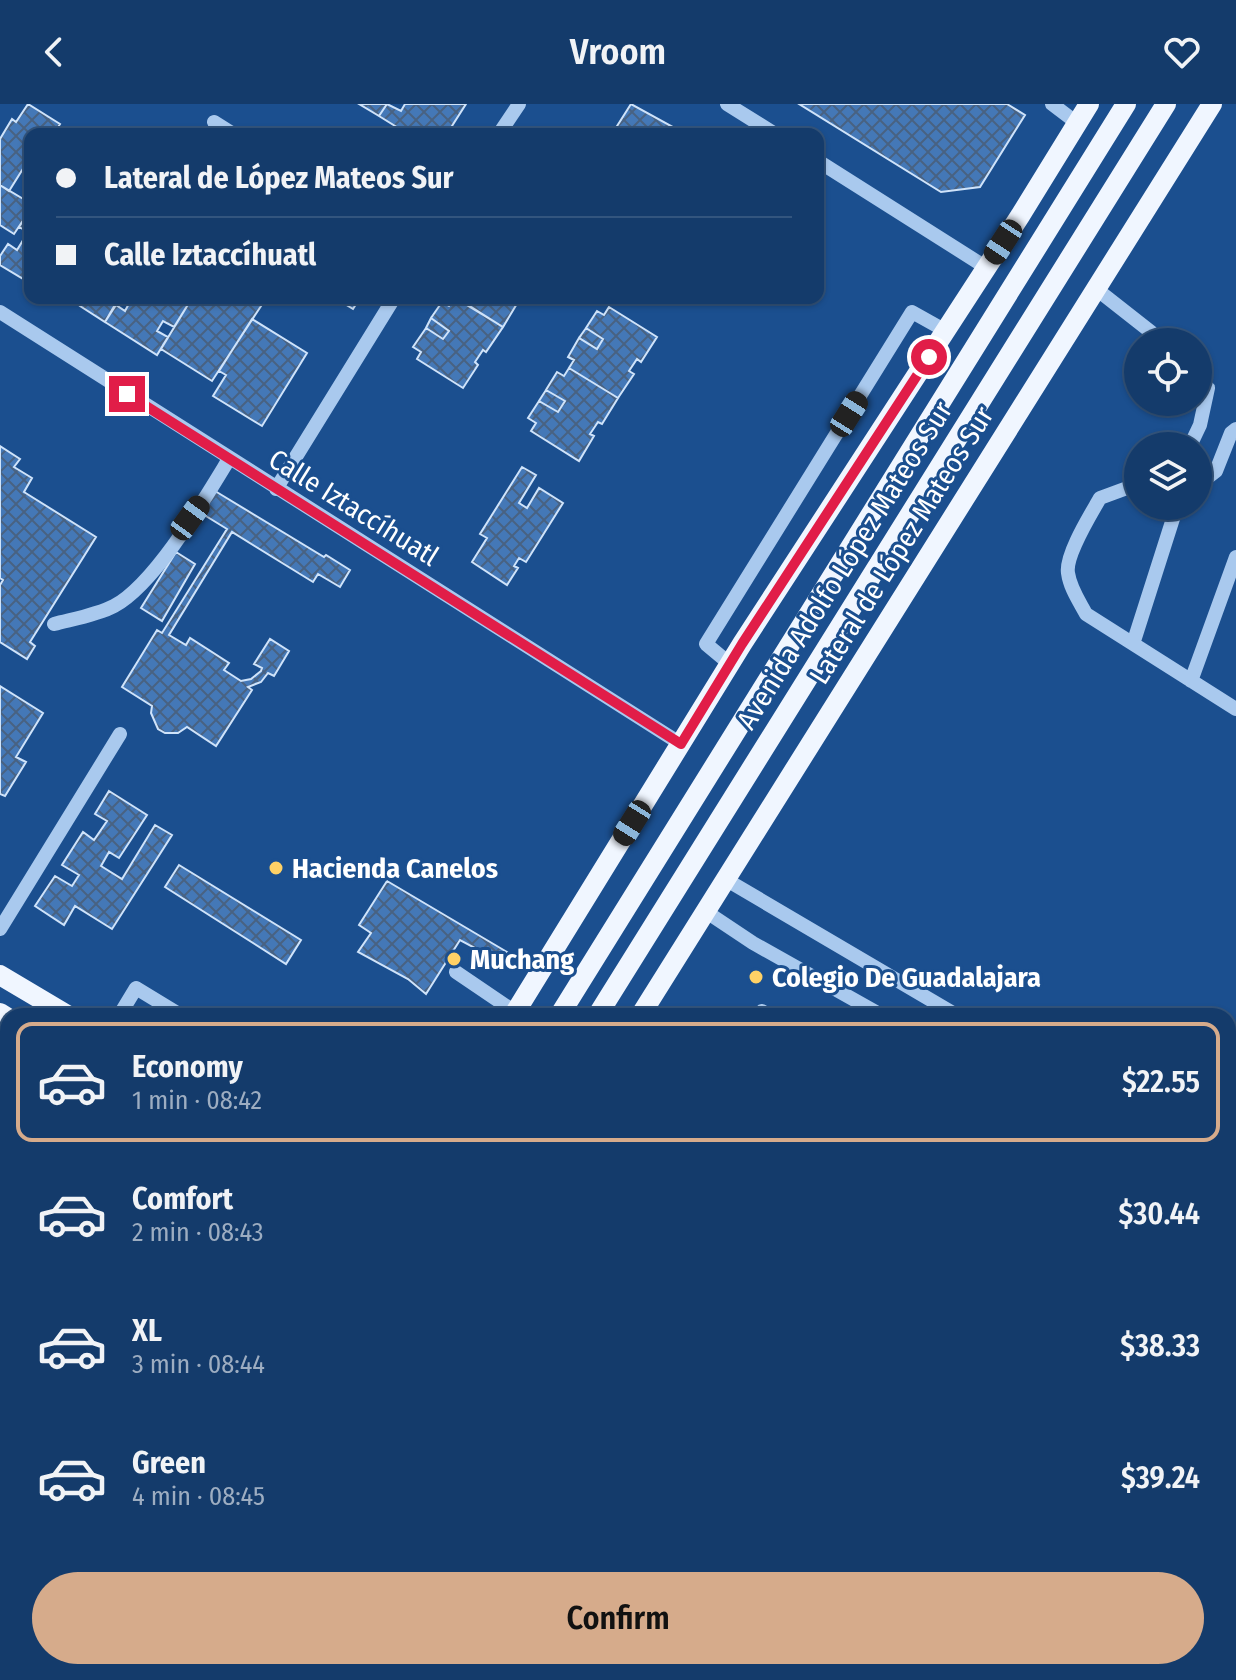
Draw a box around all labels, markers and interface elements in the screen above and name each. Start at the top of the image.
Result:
icon: back [32,30,76,74]
text: Vroom [570,30,666,74]
icon: heart [1160,30,1204,74]
text: Lateral de López Mateos Sur [104,160,454,196]
car [980,215,1026,269]
text: Calle Iztaccíhuatl [104,237,316,273]
map controls [1124,328,1212,520]
button: locate [1124,328,1212,416]
route start [911,339,947,375]
route end [109,376,145,412]
car [826,387,872,441]
street label: Avenida Adolfo López Mateos Sur [730,395,959,735]
street label: Lateral de López Mateos Sur [802,400,1001,690]
button: layers [1124,432,1212,520]
street label: Calle Iztaccíhuatl [263,442,445,573]
car [166,492,214,544]
car [609,796,655,850]
place label: Hacienda Canelos [292,852,498,885]
marker: Hacienda Canelos [267,859,285,877]
place label: Muchang [470,943,574,976]
marker: Muchang [445,950,463,968]
place label: Colegio De Guadalajara [772,961,1041,994]
marker: Colegio De Guadalajara [747,968,765,986]
icon: car [36,1046,108,1118]
text: Economy [132,1049,243,1085]
text: $22.55 [1122,1064,1200,1100]
text: 1 min · 08:42 [132,1085,262,1116]
icon: car [36,1178,108,1250]
text: Comfort [132,1181,233,1217]
text: $30.44 [1118,1196,1200,1232]
text: 2 min · 08:43 [132,1217,263,1248]
icon: car [36,1310,108,1382]
text: XL [132,1313,162,1349]
text: $38.33 [1120,1328,1200,1364]
text: 3 min · 08:44 [132,1349,265,1380]
icon: car [36,1442,108,1514]
text: Green [132,1445,206,1481]
text: $39.24 [1121,1460,1200,1496]
text: 4 min · 08:45 [132,1481,265,1512]
button: Confirm [32,1572,1204,1664]

